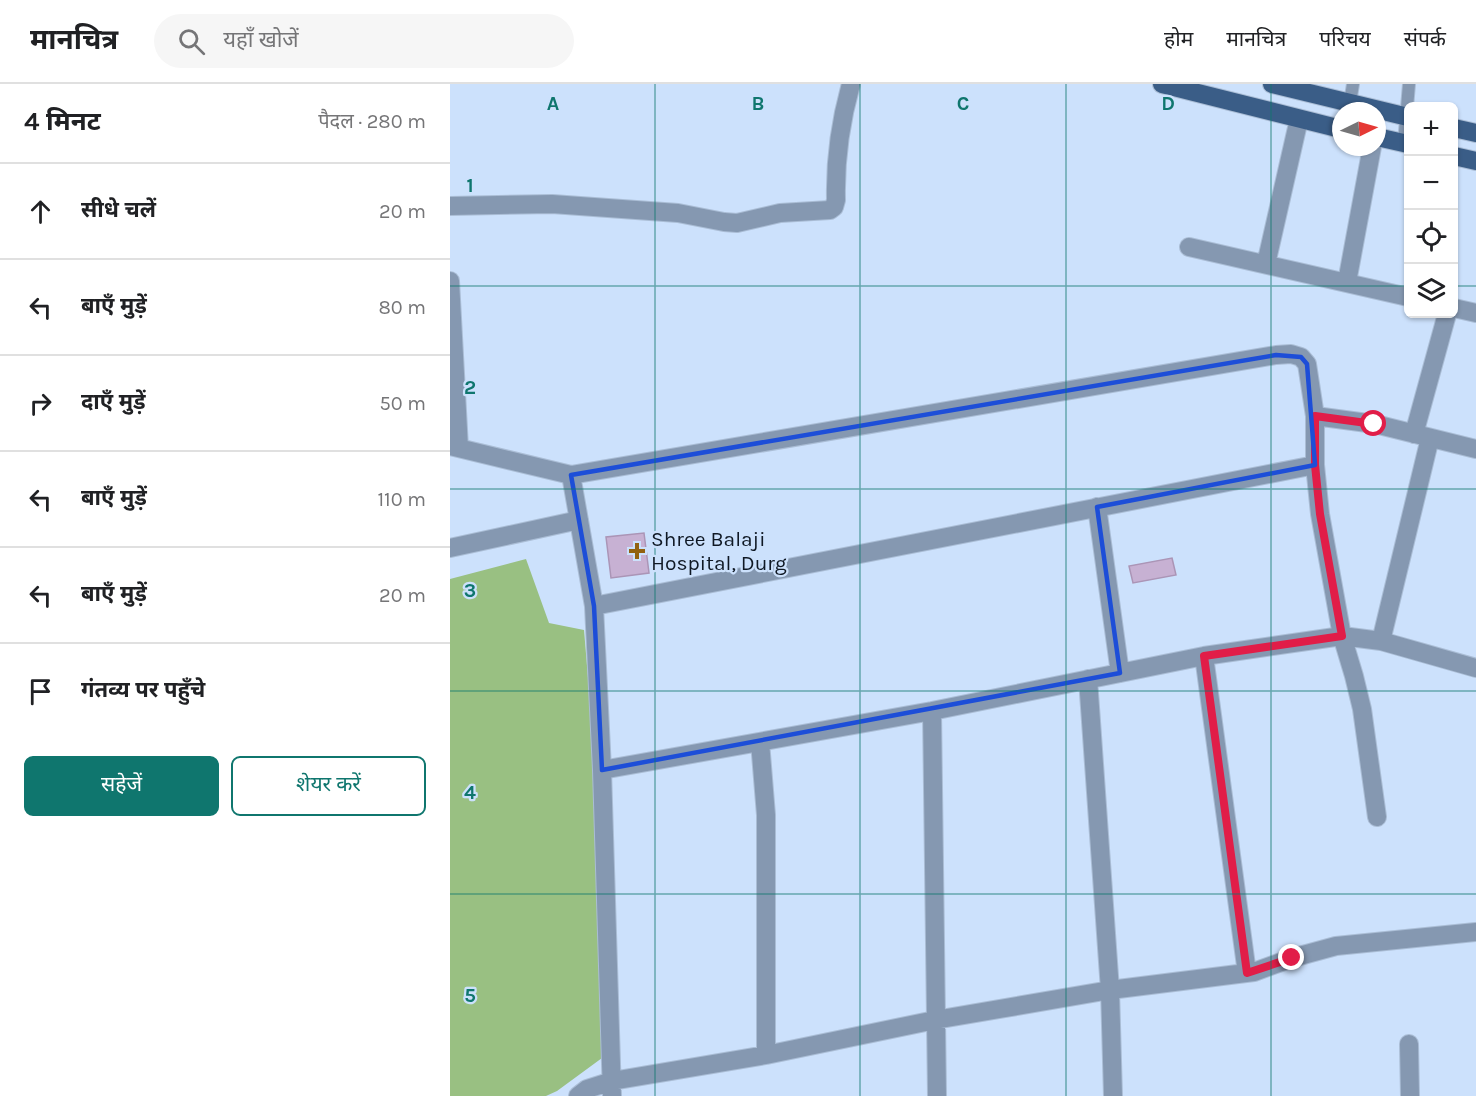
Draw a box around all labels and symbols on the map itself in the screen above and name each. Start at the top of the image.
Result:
text: A [547,92,560,115]
text: B [752,92,764,115]
text: C [957,92,969,115]
text: D [1161,92,1175,115]
north arrow [1332,102,1386,156]
text: 1 [466,174,474,197]
text: 2 [464,376,476,399]
route start [1360,410,1386,436]
place label: Shree Balaji Hospital, Durg [651,527,787,575]
marker: Shree Balaji Hospital, Durg [628,542,646,560]
text: 3 [464,579,476,602]
text: 4 [464,781,476,804]
route end [1278,944,1304,970]
text: 5 [464,984,476,1007]

